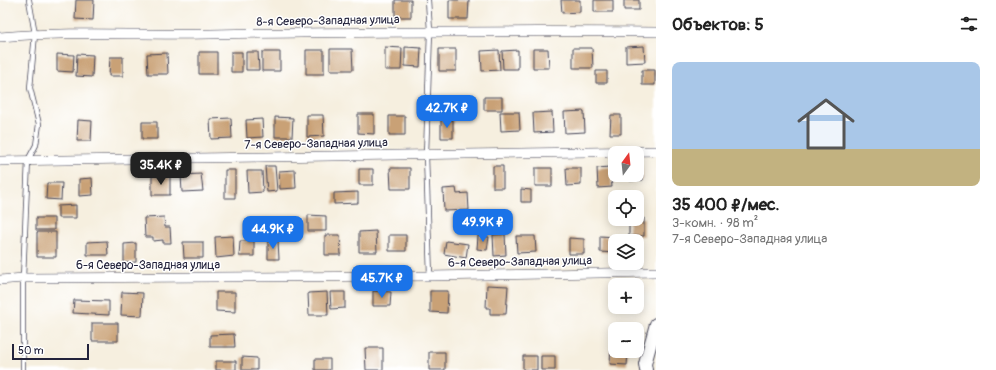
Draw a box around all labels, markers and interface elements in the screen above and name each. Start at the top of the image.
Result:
street label: 8-я Северо-Западная улица [256,12,400,30]
icon: filters [958,13,980,35]
text: Объектов: 5 [672,14,764,35]
icon: home [790,88,862,160]
pin: 42.7K ₽ [410,95,484,129]
text: 42.7K ₽ [426,100,469,116]
street label: 7-я Северо-Западная улица [244,135,388,153]
north arrow [608,146,644,182]
map controls [608,146,644,358]
pin: 35.4K ₽ [124,152,198,186]
text: 35.4K ₽ [139,157,183,173]
button: locate [608,190,644,226]
text: 35 400 ₽/мес. [672,194,779,215]
pin: 49.9K ₽ [446,209,520,243]
text: 49.9K ₽ [462,214,504,230]
text: 3-комн. · 98 m² [672,215,758,231]
pin: 44.9K ₽ [236,216,310,250]
text: 44.9K ₽ [251,221,295,237]
text: 7-я Северо-Западная улица [672,231,827,247]
button: layers [608,234,644,270]
street label: 6-я Северо-Западная улица [448,253,593,271]
street label: 6-я Северо-Западная улица [76,258,220,273]
pin: 45.7K ₽ [345,265,419,299]
text: 45.7K ₽ [361,270,403,286]
button: + [608,278,644,314]
button: − [608,322,644,358]
scale bar [12,342,89,361]
text: 50 m [18,344,44,357]

